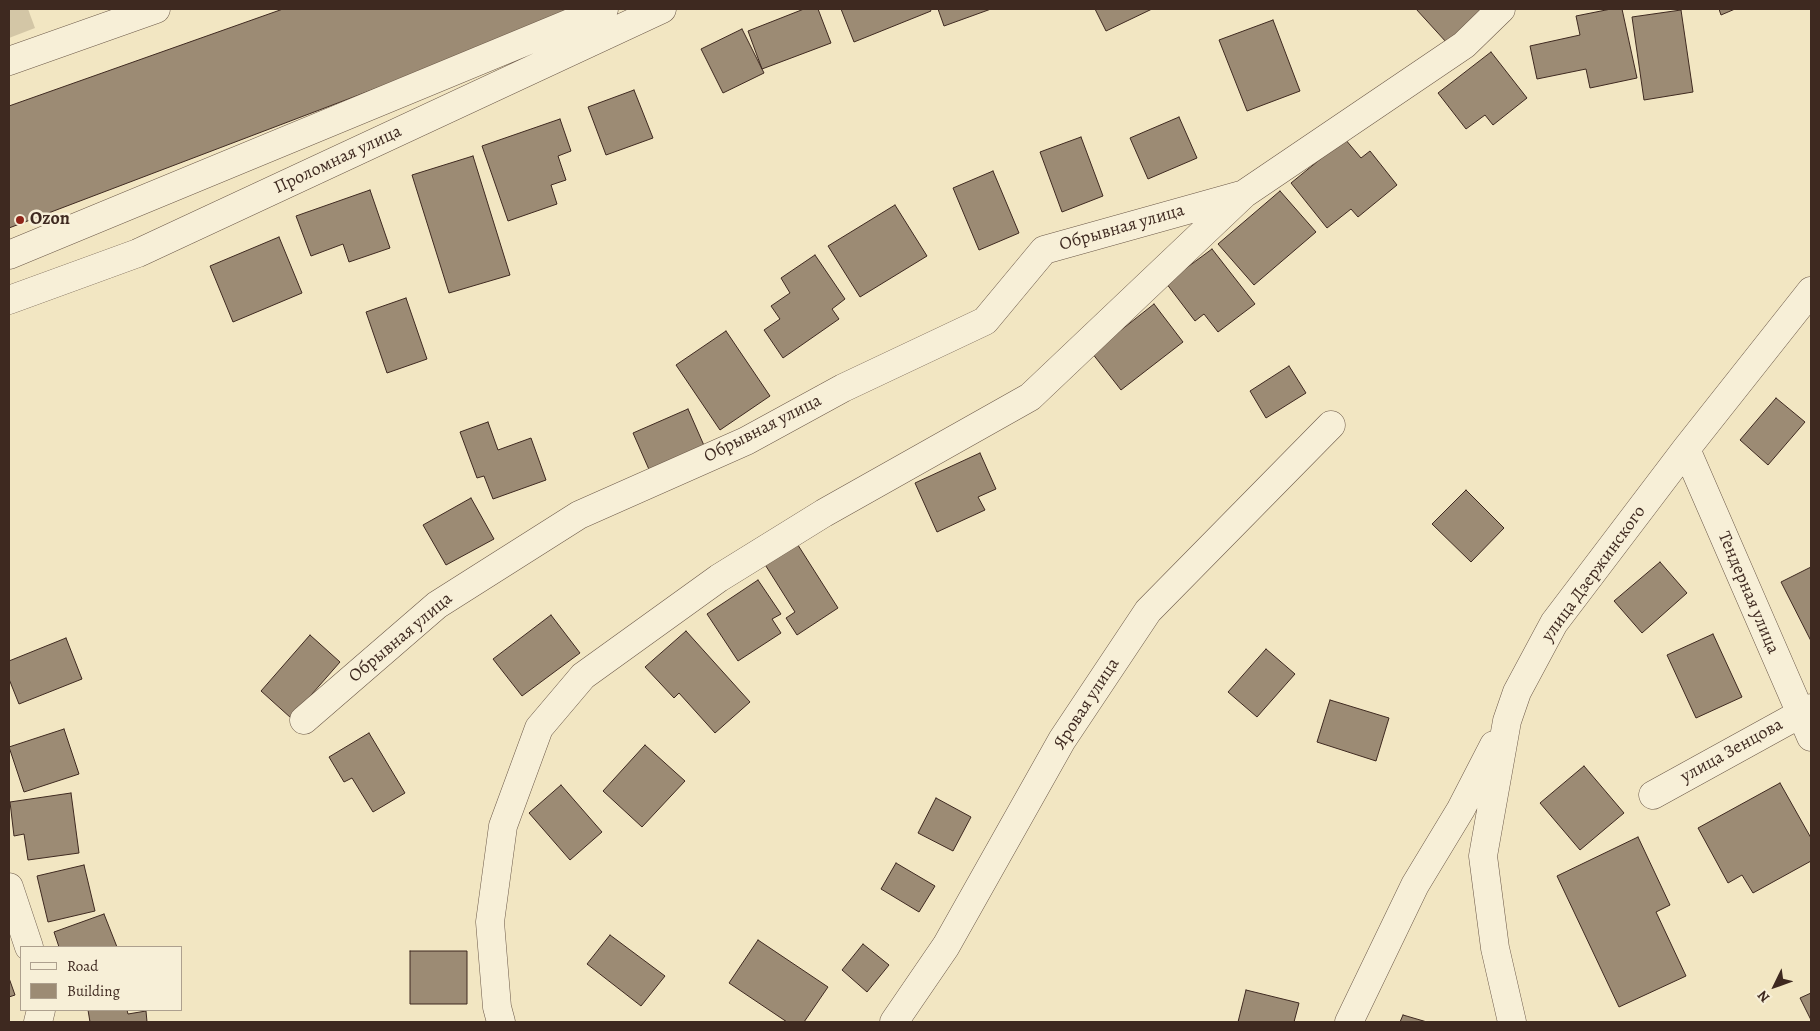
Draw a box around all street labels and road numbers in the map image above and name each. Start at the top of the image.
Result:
street label: Проломная улица [271,121,405,199]
street label: Обрывная улица [1057,200,1187,256]
street label: Обрывная улица [701,390,825,468]
street label: улица Дзержинского [1537,502,1651,646]
street label: Тендерная улица [1712,529,1784,657]
street label: Обрывная улица [345,588,457,688]
street label: Яровая улица [1049,654,1125,754]
street label: улица Зенцова [1677,714,1787,788]

